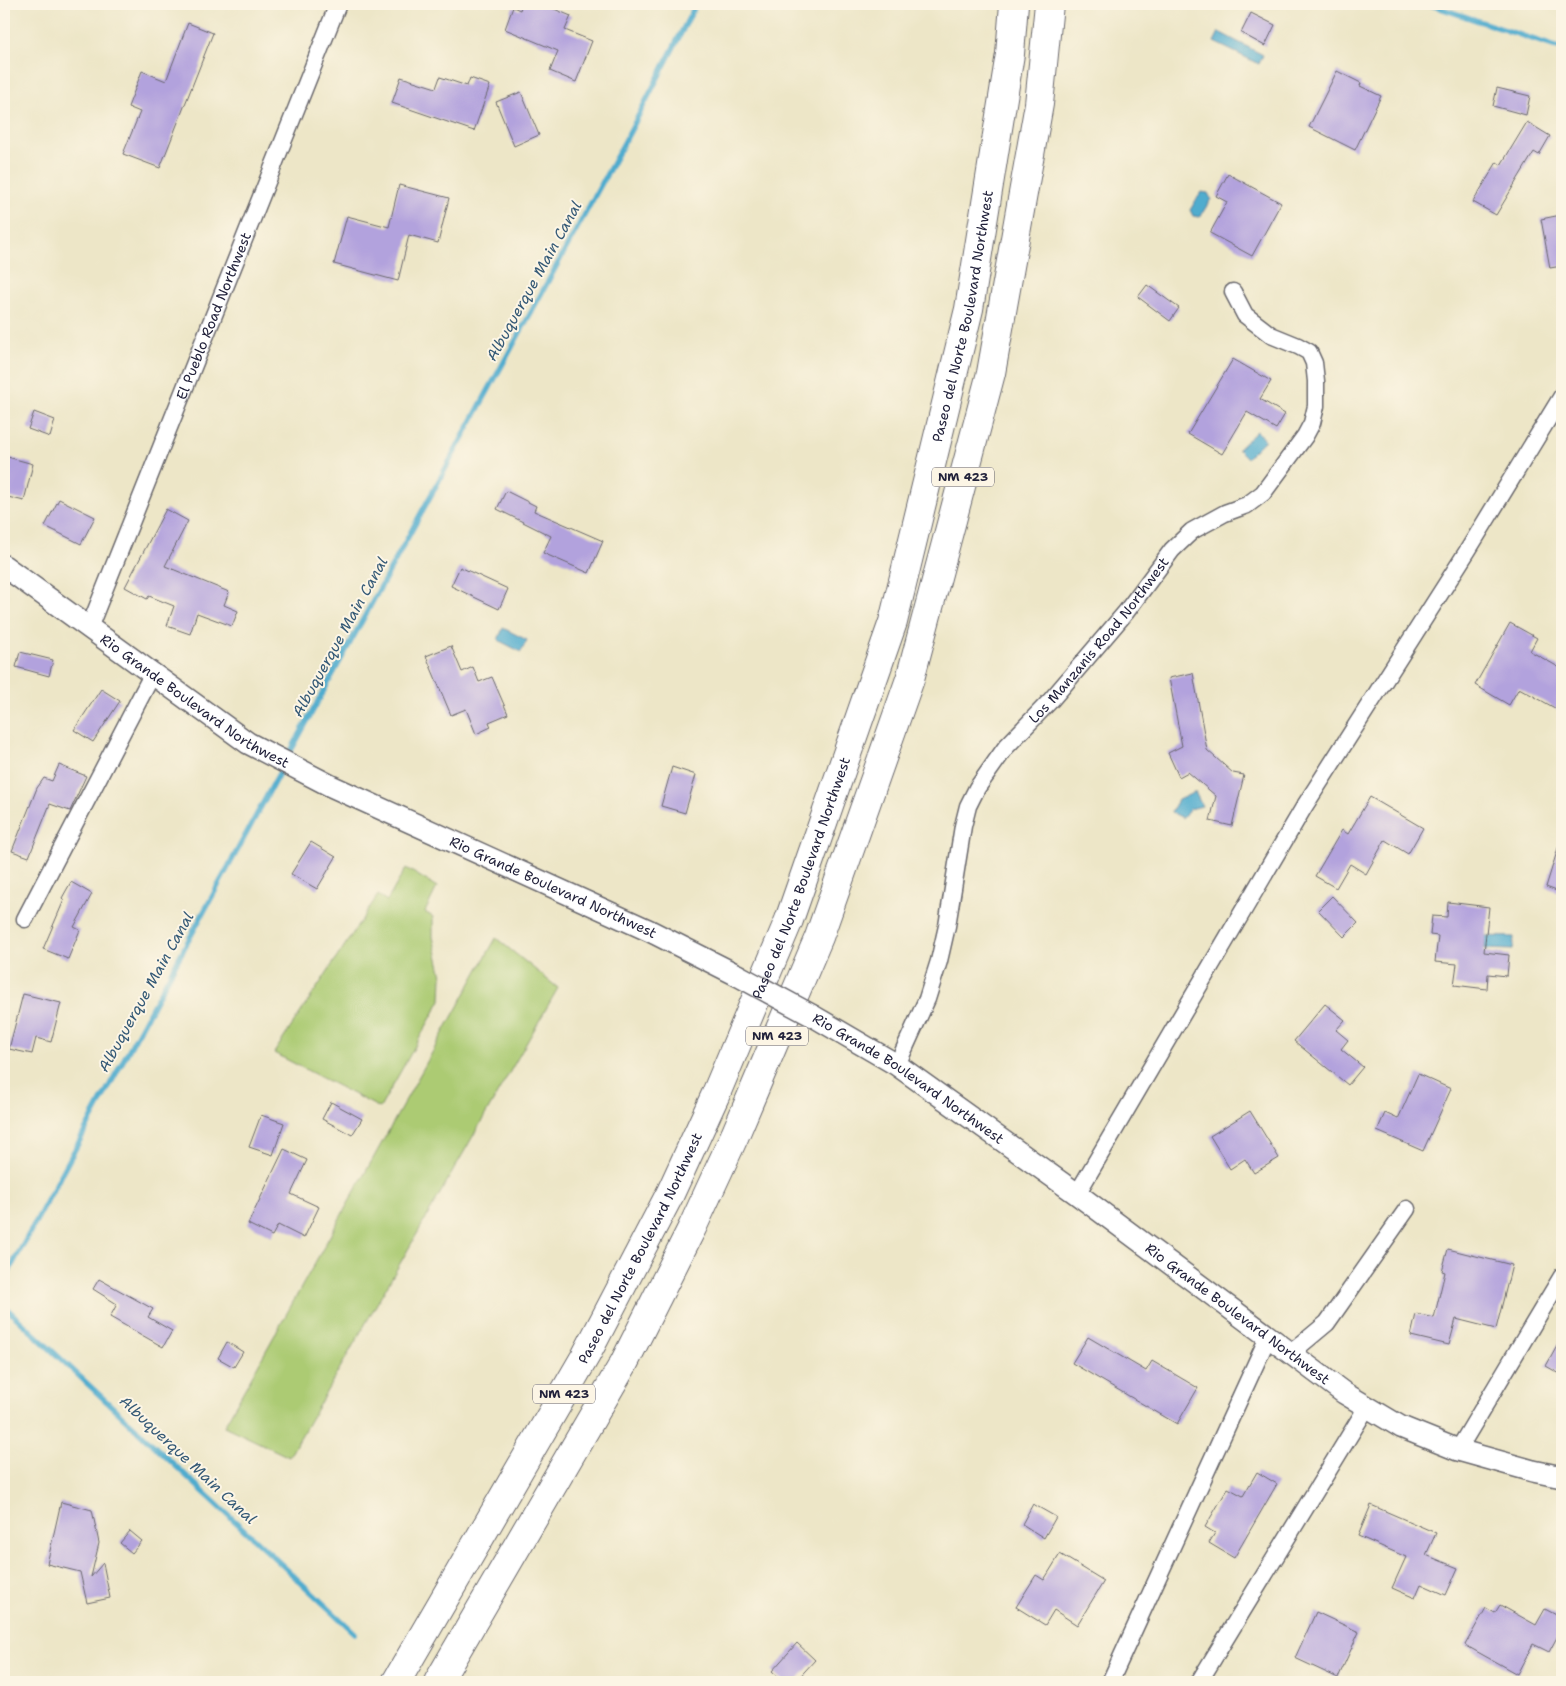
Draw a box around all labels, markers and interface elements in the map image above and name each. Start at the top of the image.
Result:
street label: Paseo del Norte Boulevard Northwest [928,189,997,444]
water label: Albuquerque Main Canal [482,197,586,365]
street label: El Pueblo Road Northwest [172,230,255,402]
road number: NM 423 [932,468,994,487]
water label: Albuquerque Main Canal [288,553,392,721]
street label: Los Manzanis Road Northwest [1025,554,1173,727]
street label: Rio Grande Boulevard Northwest [97,630,292,772]
street label: Paseo del Norte Boulevard Northwest [748,755,854,1002]
street label: Rio Grande Boulevard Northwest [447,832,660,942]
water label: Albuquerque Main Canal [94,908,198,1076]
street label: Rio Grande Boulevard Northwest [809,1009,1008,1148]
road number: NM 423 [746,1026,808,1046]
street label: Paseo del Norte Boulevard Northwest [574,1130,706,1367]
street label: Rio Grande Boulevard Northwest [1142,1239,1333,1388]
road number: NM 423 [533,1385,595,1404]
water label: Albuquerque Main Canal [115,1391,261,1529]

